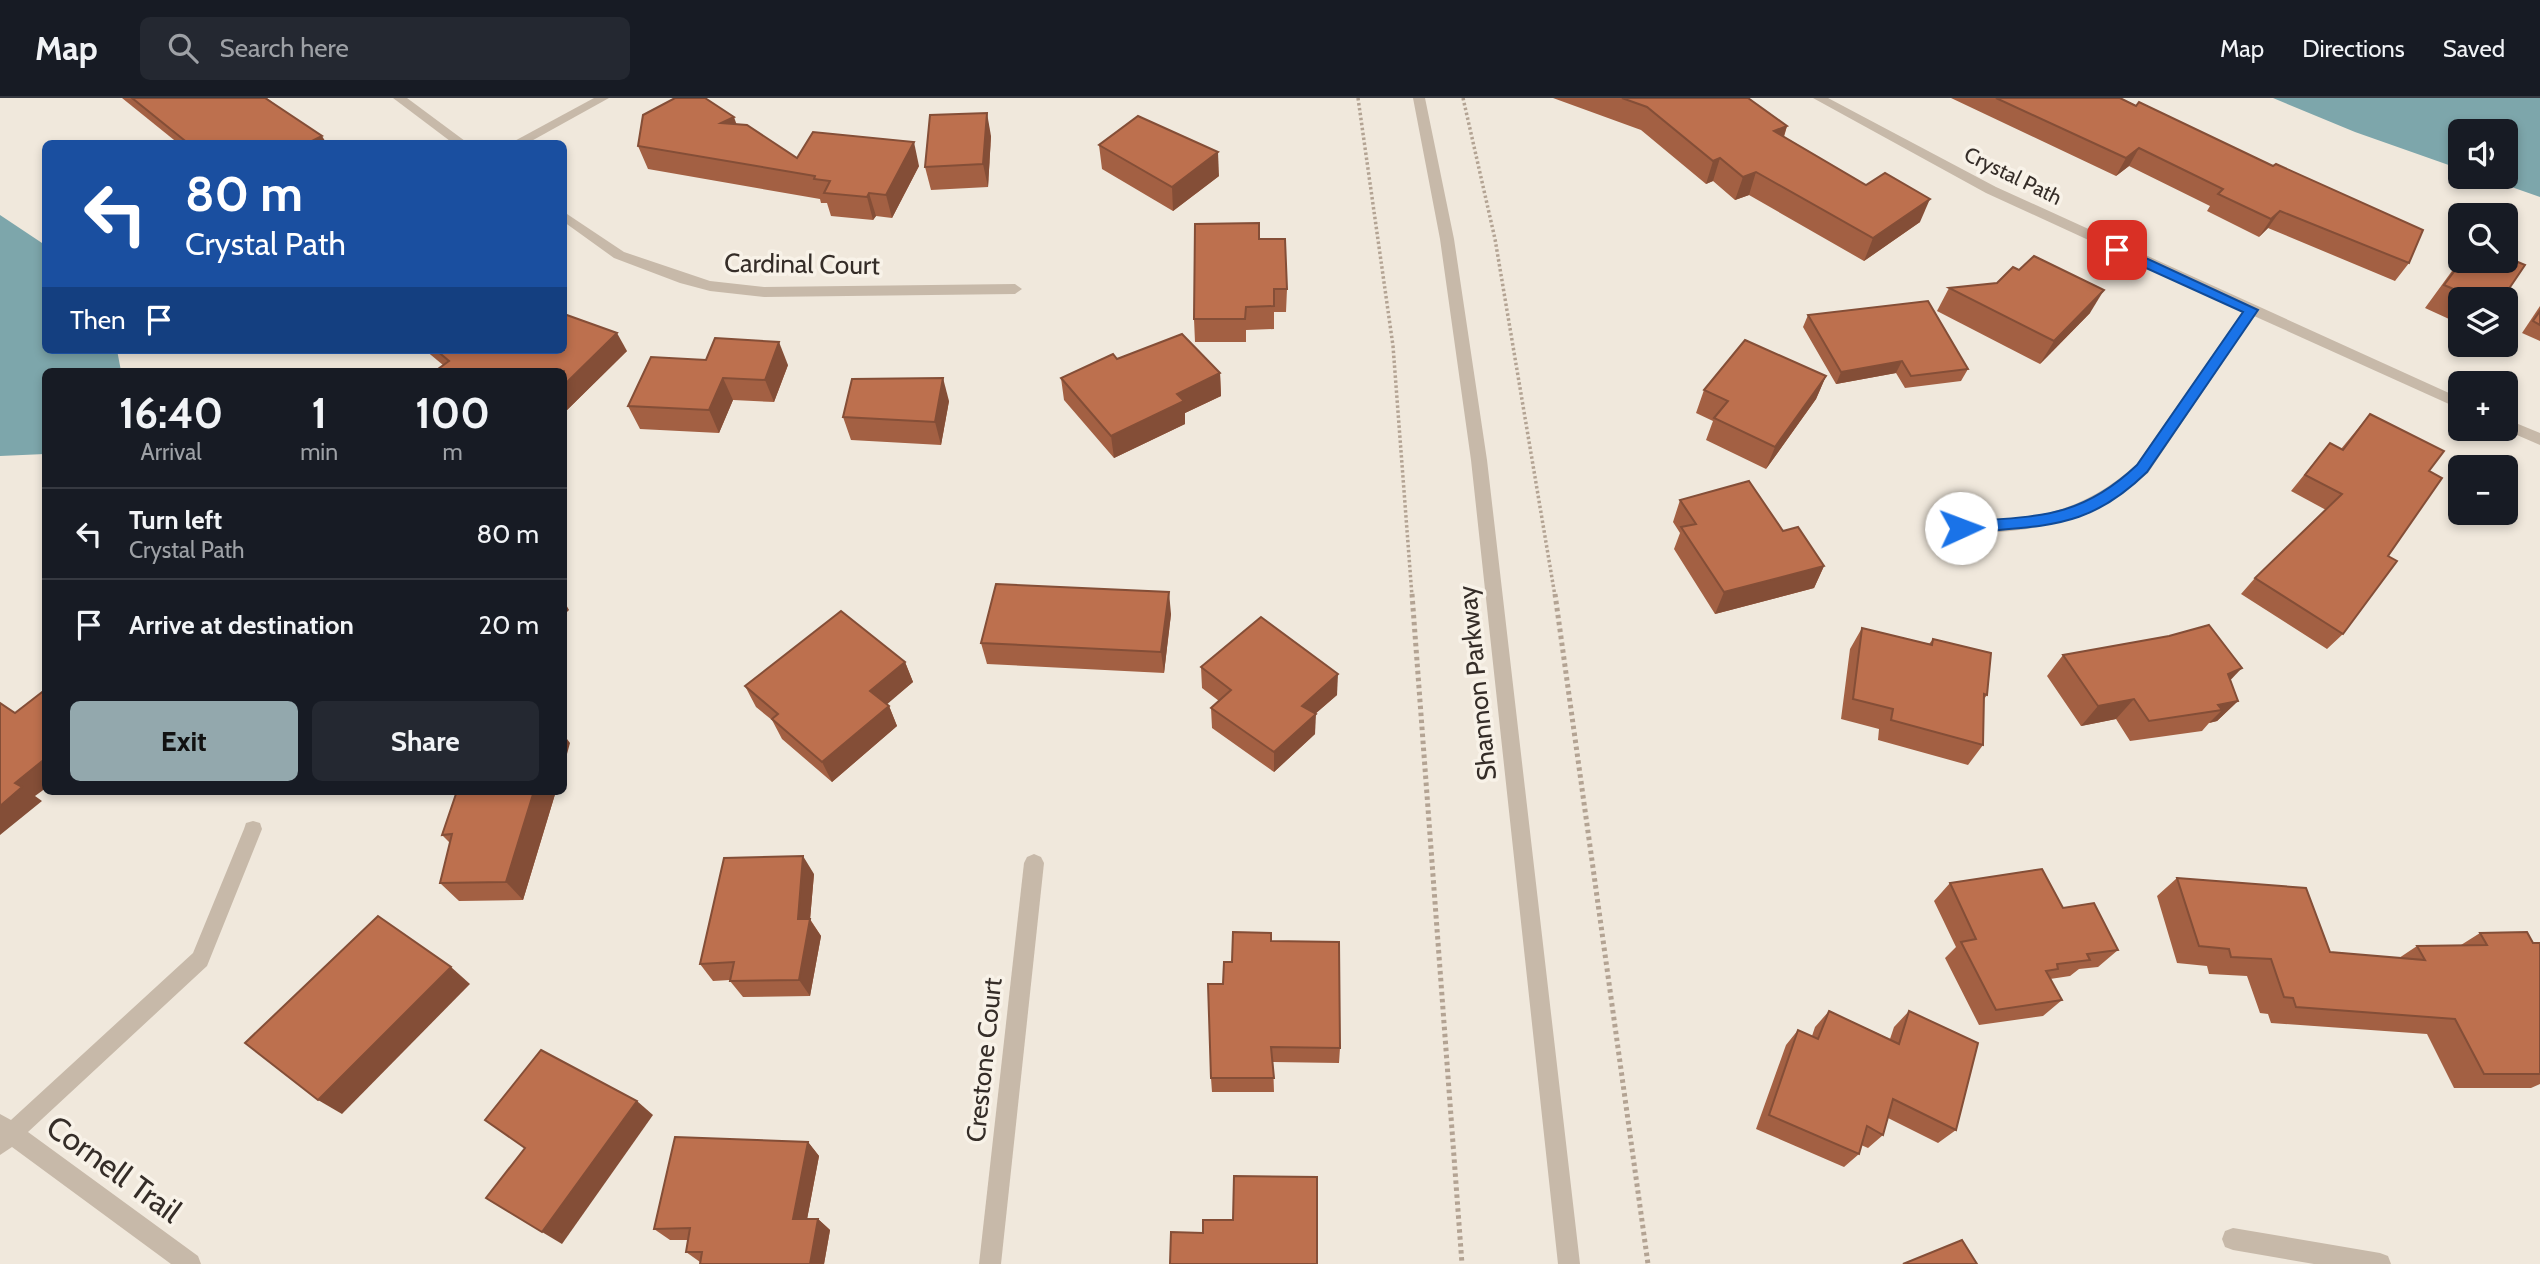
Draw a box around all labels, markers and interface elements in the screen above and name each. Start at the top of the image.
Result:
search box [140,17,630,80]
text: Map [35,28,98,68]
icon: search [164,29,202,67]
text: Search here [220,32,349,64]
text: Map [2220,34,2264,63]
text: Directions [2302,34,2405,63]
text: Saved [2443,34,2505,63]
map controls [2448,119,2518,525]
button: sound [2448,119,2518,189]
street label: Crystal Path [1960,141,2066,210]
text: 80 m [185,164,303,223]
icon: left [70,168,161,259]
button: search [2448,203,2518,273]
pin [2087,220,2147,280]
text: Crystal Path [185,224,346,263]
icon: arrive [2098,231,2136,269]
street label: Cardinal Court [724,247,880,281]
button: layers [2448,287,2518,357]
icon: arrive [140,301,178,339]
text: Then [70,304,126,336]
button: + [2448,371,2518,441]
text: 16:40 [119,387,223,439]
text: 1 [311,387,327,439]
text: 100 [415,387,490,439]
text: Arrival [140,438,202,466]
text: min [300,438,338,466]
text: m [442,438,463,466]
button: − [2448,455,2518,525]
position arrow [1924,491,1998,565]
text: Turn left [129,504,222,536]
icon: left [70,515,108,553]
text: 80 m [476,518,539,550]
text: Crystal Path [129,536,245,564]
street label: Shannon Parkway [1451,584,1503,782]
icon: arrive [70,606,108,644]
text: Arrive at destination [129,609,354,641]
text: 20 m [479,609,539,641]
button: Exit [70,701,298,781]
button: Share [312,701,539,781]
street label: Crestone Court [959,976,1009,1144]
street label: Cornell Trail [39,1107,190,1231]

